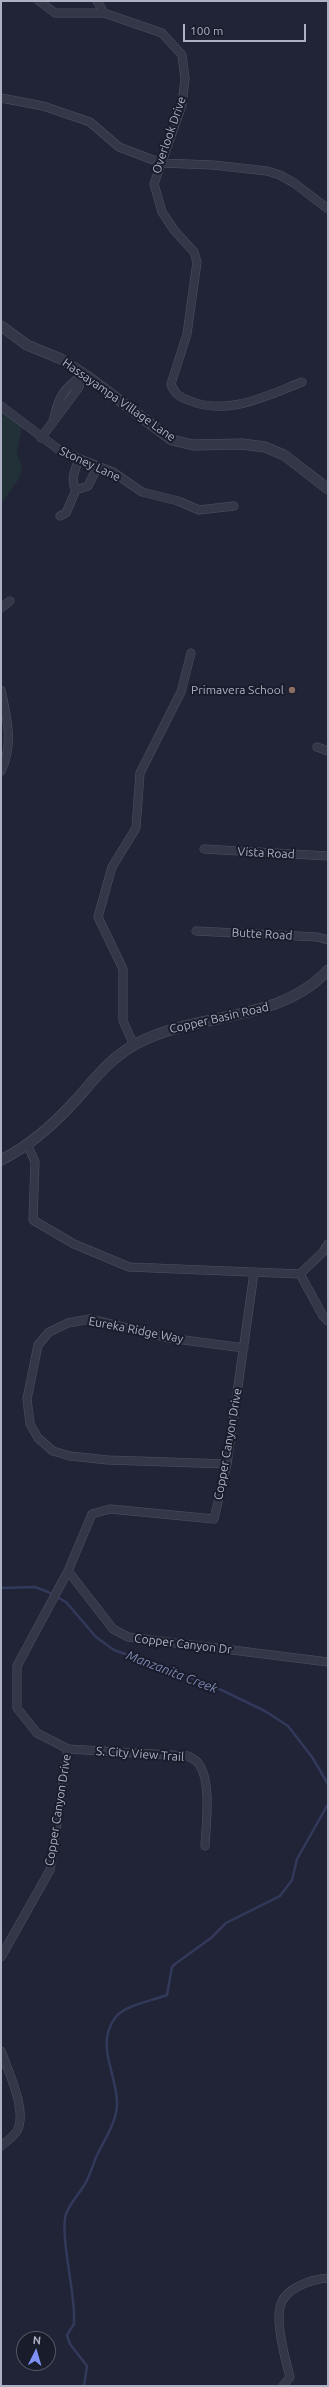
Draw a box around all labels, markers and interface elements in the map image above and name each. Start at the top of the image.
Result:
scale bar [185,16,308,42]
text: 100 m [190,24,223,37]
street label: Overlook Drive [149,95,189,175]
street label: Hassayampa Village Lane [60,355,178,445]
street label: Stoney Lane [57,444,123,484]
place label: Primavera School [191,683,284,697]
marker: Primavera School [287,685,297,695]
street label: Vista Road [237,844,295,862]
street label: Butte Road [231,925,293,943]
street label: Copper Basin Road [168,1000,270,1036]
street label: Eureka Ridge Way [87,1314,185,1346]
street label: Copper Canyon Drive [211,1387,245,1501]
street label: Copper Canyon Dr [133,1631,233,1657]
water label: Manzanita Creek [124,1647,220,1697]
street label: S. City View Trail [95,1744,185,1764]
street label: Copper Canyon Drive [42,1753,74,1867]
north arrow [16,2331,56,2371]
text: N [32,2334,42,2346]

